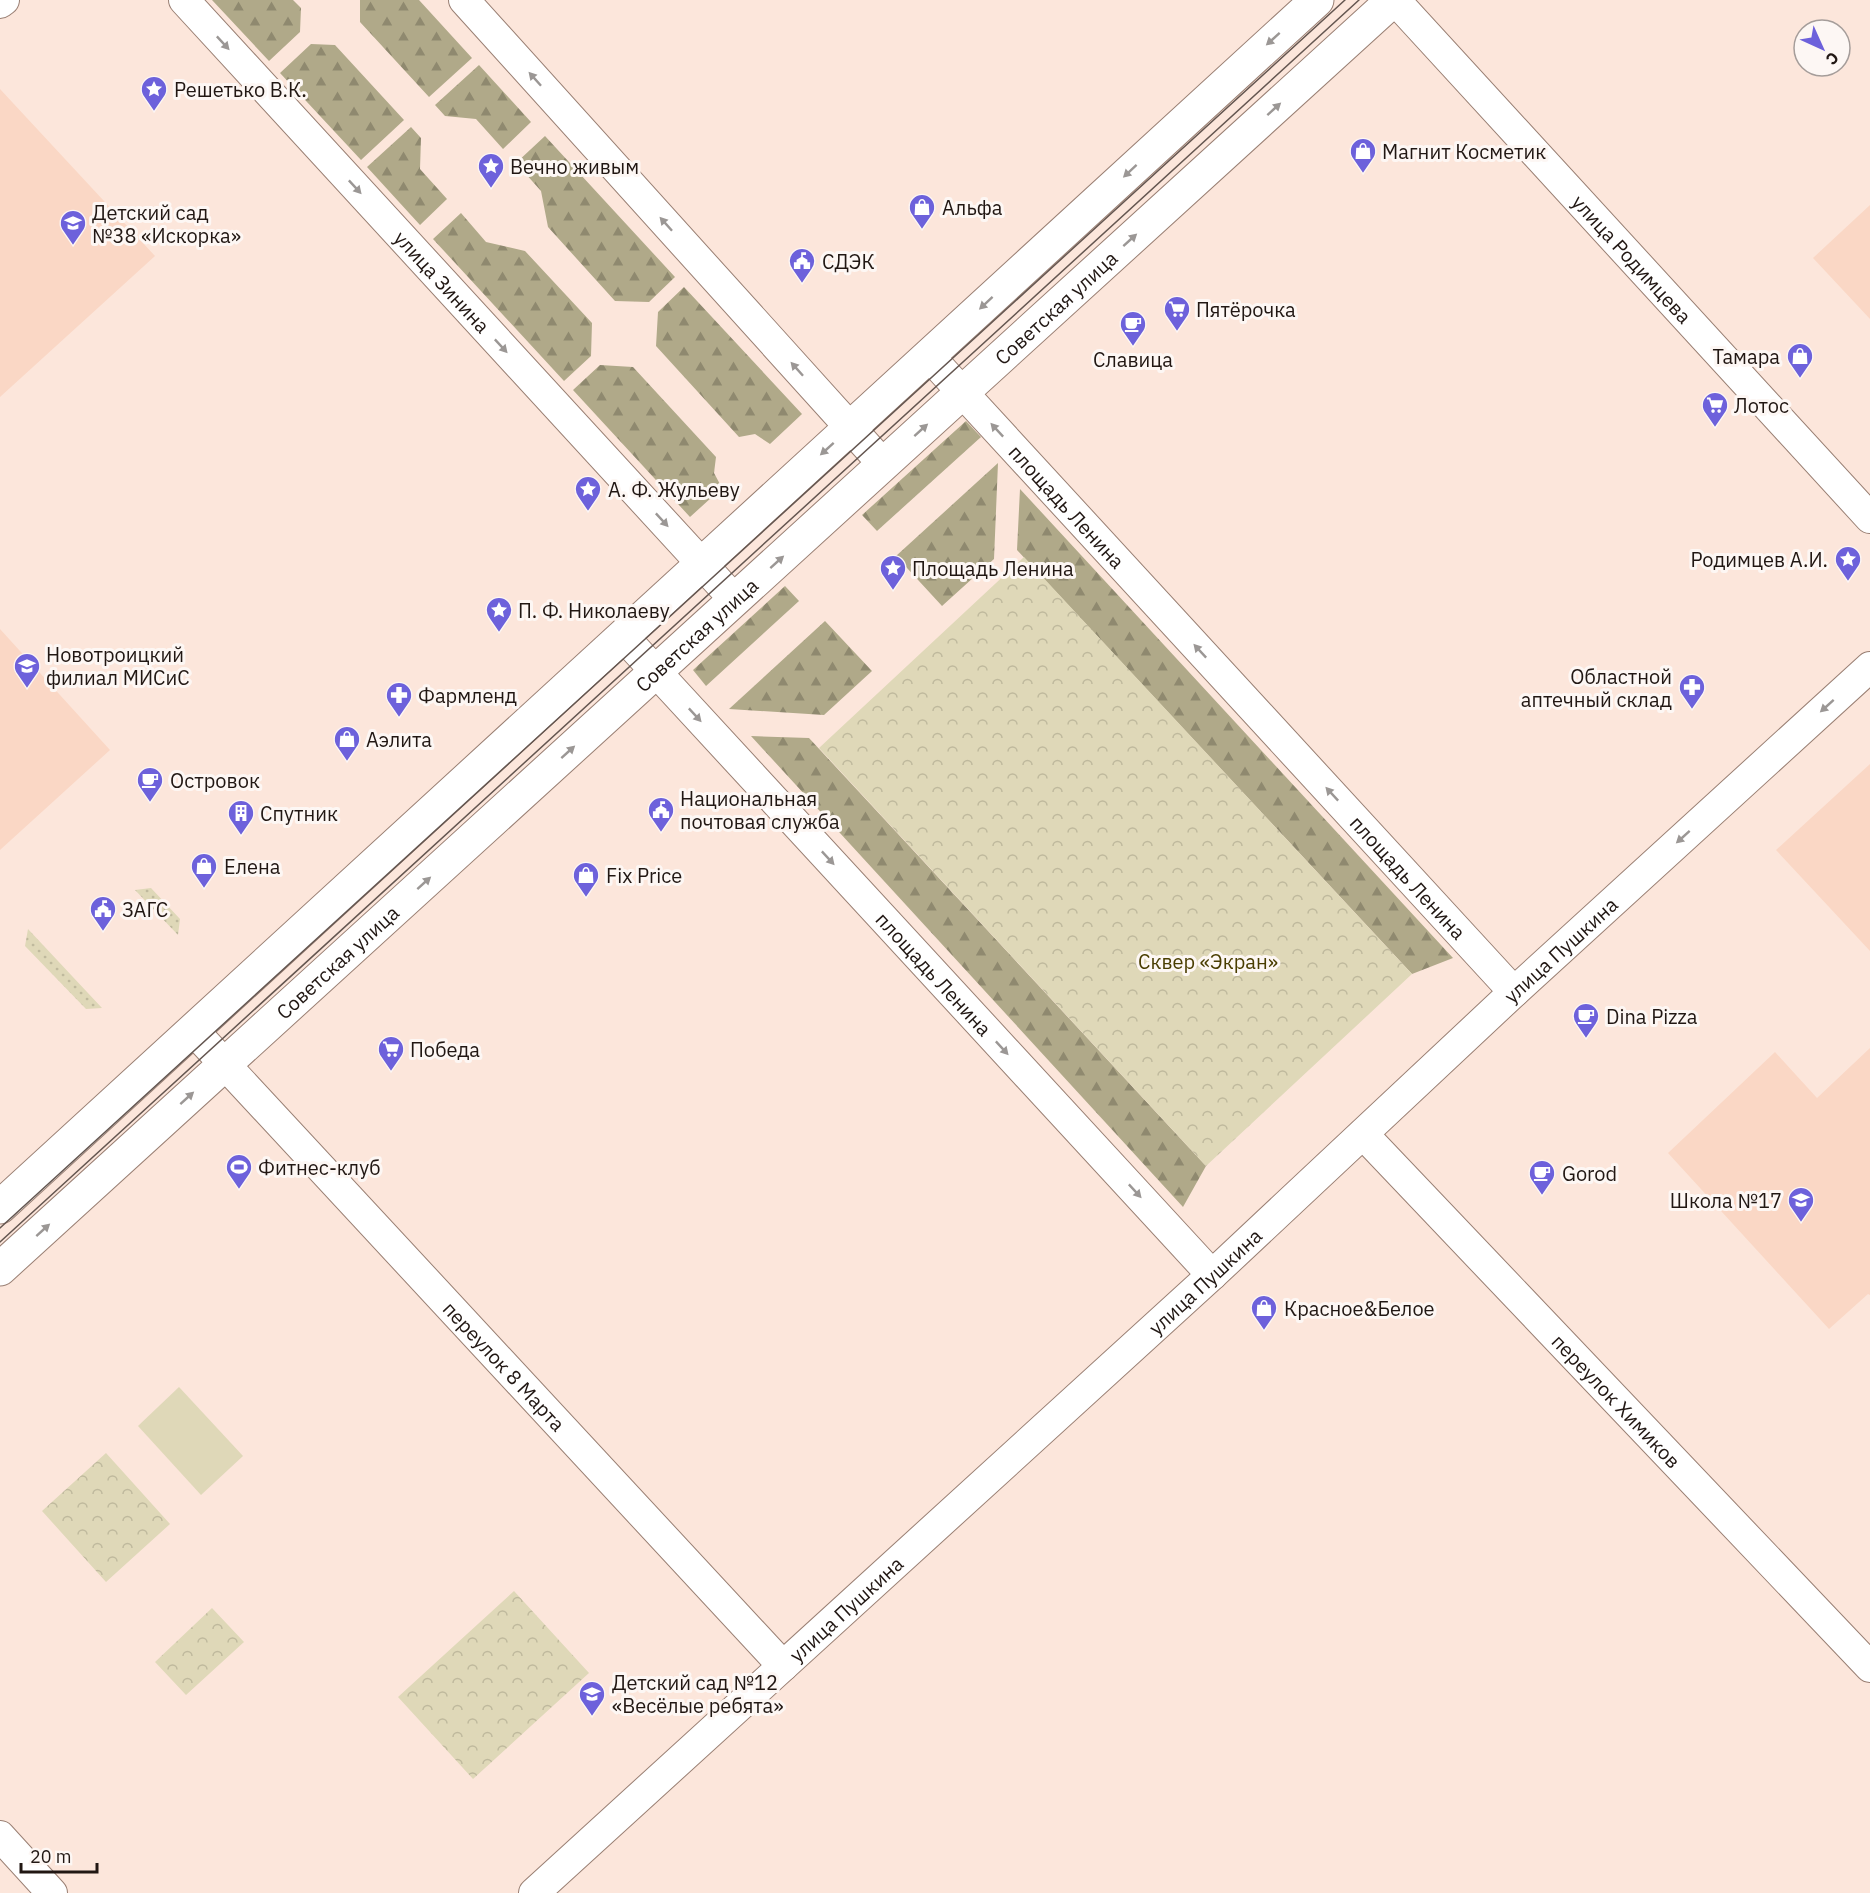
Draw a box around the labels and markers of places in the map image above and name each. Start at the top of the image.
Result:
place icon: Решетько В.К. [139,74,169,112]
place label: Решетько В.К. [174,76,307,103]
shop icon: Магнит Косметик [1348,136,1378,174]
place label: Магнит Косметик [1382,138,1546,165]
place icon: Вечно живым [476,151,506,189]
place label: Вечно живым [510,153,639,180]
shop icon: Альфа [907,192,937,230]
place label: Альфа [942,194,1003,221]
place label: Детский сад №38 «Искорка» [92,199,241,249]
school or university icon: Детский сад №38 «Искорка» [58,208,88,246]
public building icon: СДЭК [787,246,817,284]
place label: СДЭК [822,248,875,275]
supermarket icon: Пятёрочка [1162,294,1192,332]
place label: Пятёрочка [1196,296,1296,323]
cafe icon: Славица [1118,309,1148,347]
shop icon: Тамара [1785,341,1815,379]
place label: Тамара [1712,343,1780,370]
place label: Славица [1093,346,1173,373]
supermarket icon: Лотос [1700,390,1730,428]
place label: Лотос [1734,392,1789,419]
place icon: А. Ф. Жульеву [573,474,603,512]
place label: А. Ф. Жульеву [608,476,740,503]
place icon: Родимцев А.И. [1833,544,1863,582]
place label: Родимцев А.И. [1691,546,1828,573]
place icon: Площадь Ленина [878,553,908,591]
place label: Площадь Ленина [912,555,1074,582]
place icon: П. Ф. Николаеву [484,595,514,633]
place label: П. Ф. Николаеву [518,597,670,624]
place label: Новотроицкий филиал МИСиС [46,641,190,691]
school or university icon: Новотроицкий филиал МИСиС [12,651,42,689]
place label: Областной аптечный склад [1521,663,1672,713]
pharmacy icon: Областной аптечный склад [1677,672,1707,710]
pharmacy icon: Фармленд [384,680,414,718]
place label: Фармленд [418,682,517,709]
shop icon: Аэлита [332,724,362,762]
place label: Аэлита [366,726,432,753]
cafe icon: Островок [135,765,165,803]
place label: Островок [170,767,260,794]
place label: Национальная почтовая служба [680,785,840,835]
public building icon: Национальная почтовая служба [646,795,676,833]
building icon: Спутник [226,798,256,836]
place label: Спутник [260,800,338,827]
shop icon: Елена [189,851,219,889]
place label: Елена [224,853,281,880]
shop icon: Fix Price [571,860,601,898]
place label: Fix Price [606,862,682,889]
public building icon: ЗАГС [88,894,118,932]
place label: ЗАГС [122,896,168,923]
cafe icon: Dina Pizza [1571,1001,1601,1039]
place label: Dina Pizza [1606,1003,1698,1030]
supermarket icon: Победа [376,1034,406,1072]
place label: Победа [410,1036,480,1063]
sports icon: Фитнес-клуб [224,1152,254,1190]
place label: Фитнес-клуб [258,1154,380,1181]
cafe icon: Gorod [1527,1158,1557,1196]
place label: Gorod [1562,1160,1617,1187]
school or university icon: Школа №17 [1786,1185,1816,1223]
place label: Школа №17 [1670,1187,1782,1214]
shop icon: Красное&Белое [1249,1293,1279,1331]
place label: Красное&Белое [1284,1295,1435,1322]
place label: Детский сад №12 «Весёлые ребята» [612,1669,783,1719]
school or university icon: Детский сад №12 «Весёлые ребята» [577,1679,607,1717]

